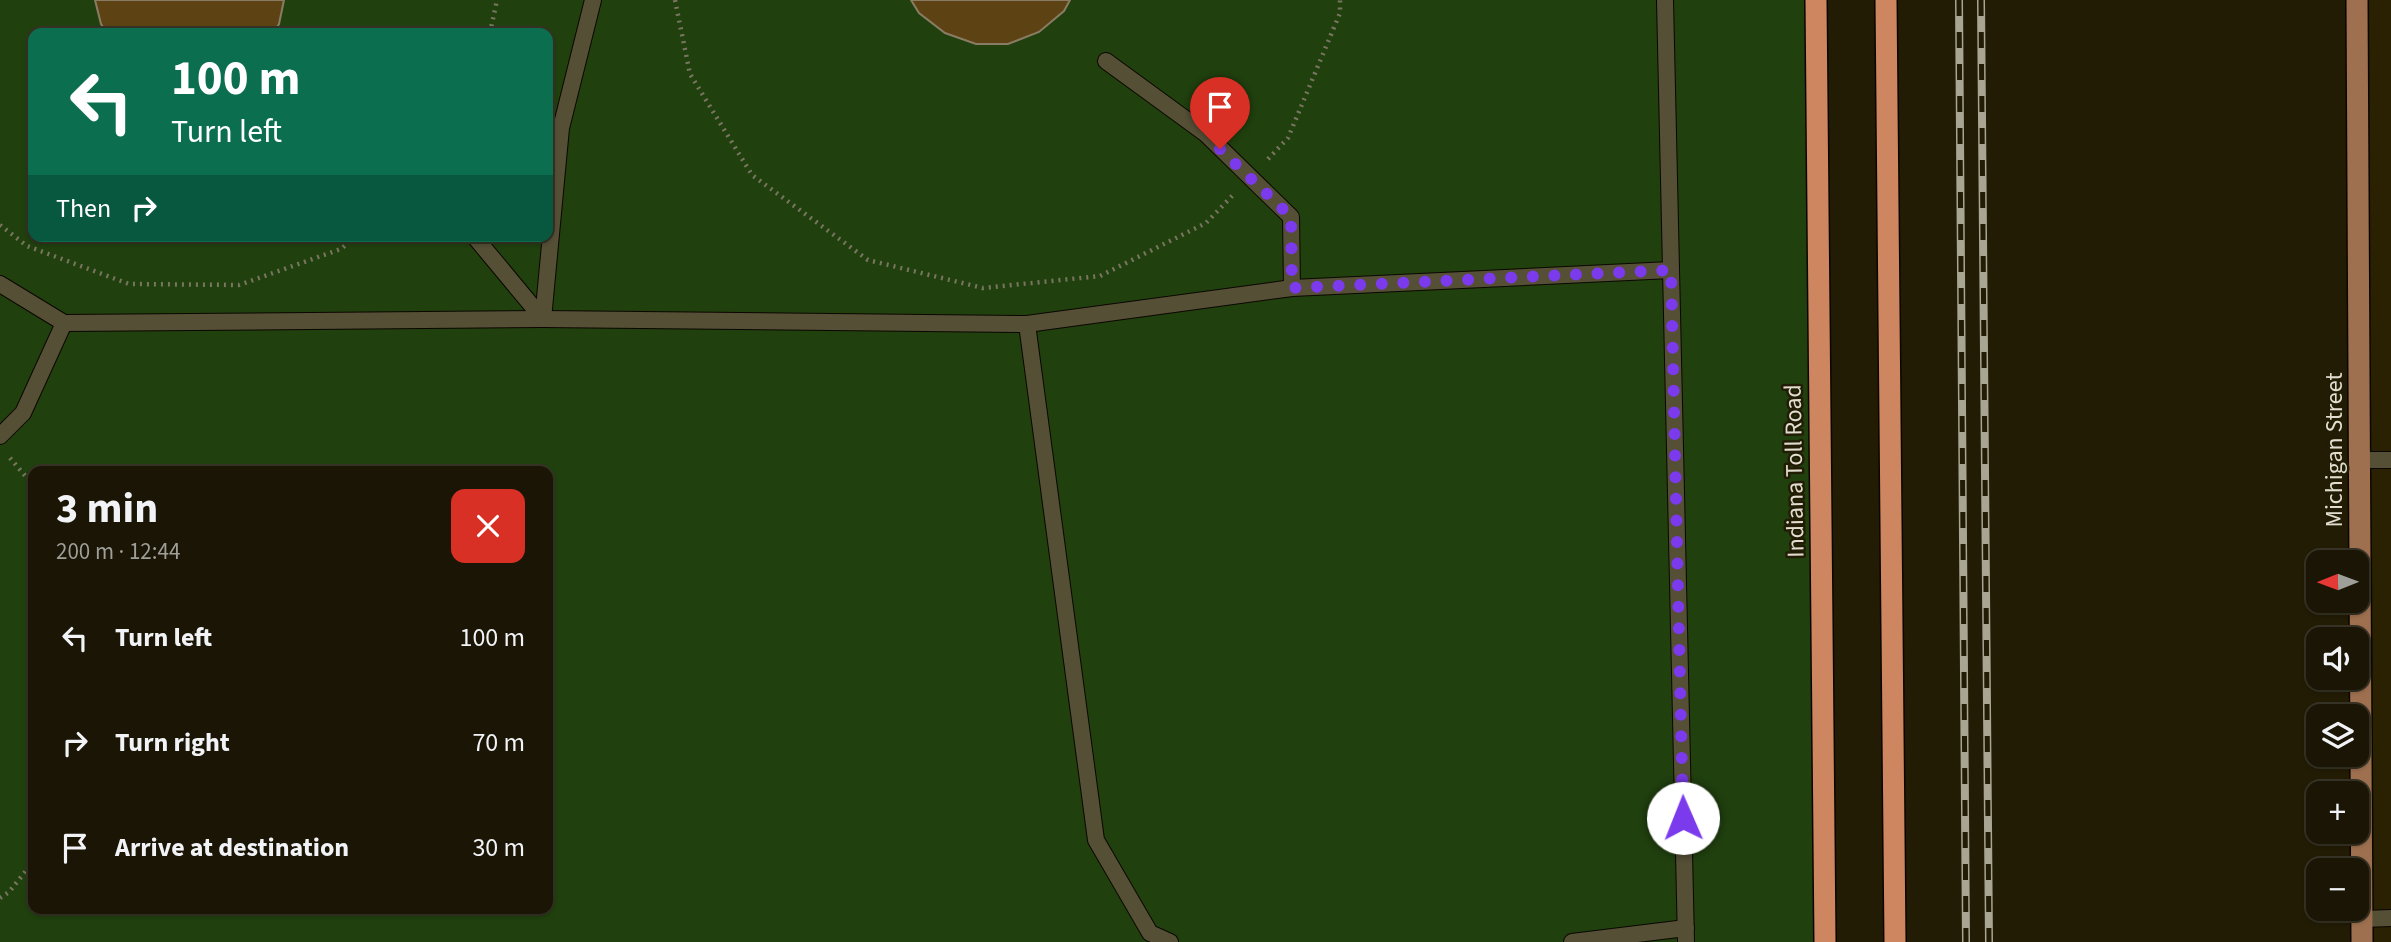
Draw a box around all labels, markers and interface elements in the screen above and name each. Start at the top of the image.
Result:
text: 100 m [171,44,300,114]
icon: left [56,56,147,147]
pin [1190,77,1250,149]
icon: arrive [1201,88,1239,126]
text: Turn left [171,109,282,155]
icon: right [125,189,163,227]
text: Then [56,190,111,227]
street label: Michigan Street [2317,372,2352,528]
street label: Indiana Toll Road [1775,384,1814,558]
text: 3 min [56,479,158,539]
button: close [451,489,525,563]
text: 200 m · 12:44 [56,535,180,568]
north arrow [2306,550,2370,612]
map controls [2306,550,2369,921]
icon: left [56,619,94,657]
text: Turn left [115,619,212,656]
text: 100 m [459,619,525,656]
button: sound [2306,627,2369,690]
button: layers [2306,704,2369,767]
icon: right [56,724,94,762]
text: Turn right [115,724,230,761]
text: 70 m [472,724,525,761]
position arrow [1646,781,1720,855]
button: + [2306,781,2369,844]
icon: arrive [56,829,94,867]
text: Arrive at destination [115,829,349,866]
text: 30 m [472,829,525,866]
button: − [2306,858,2369,921]

